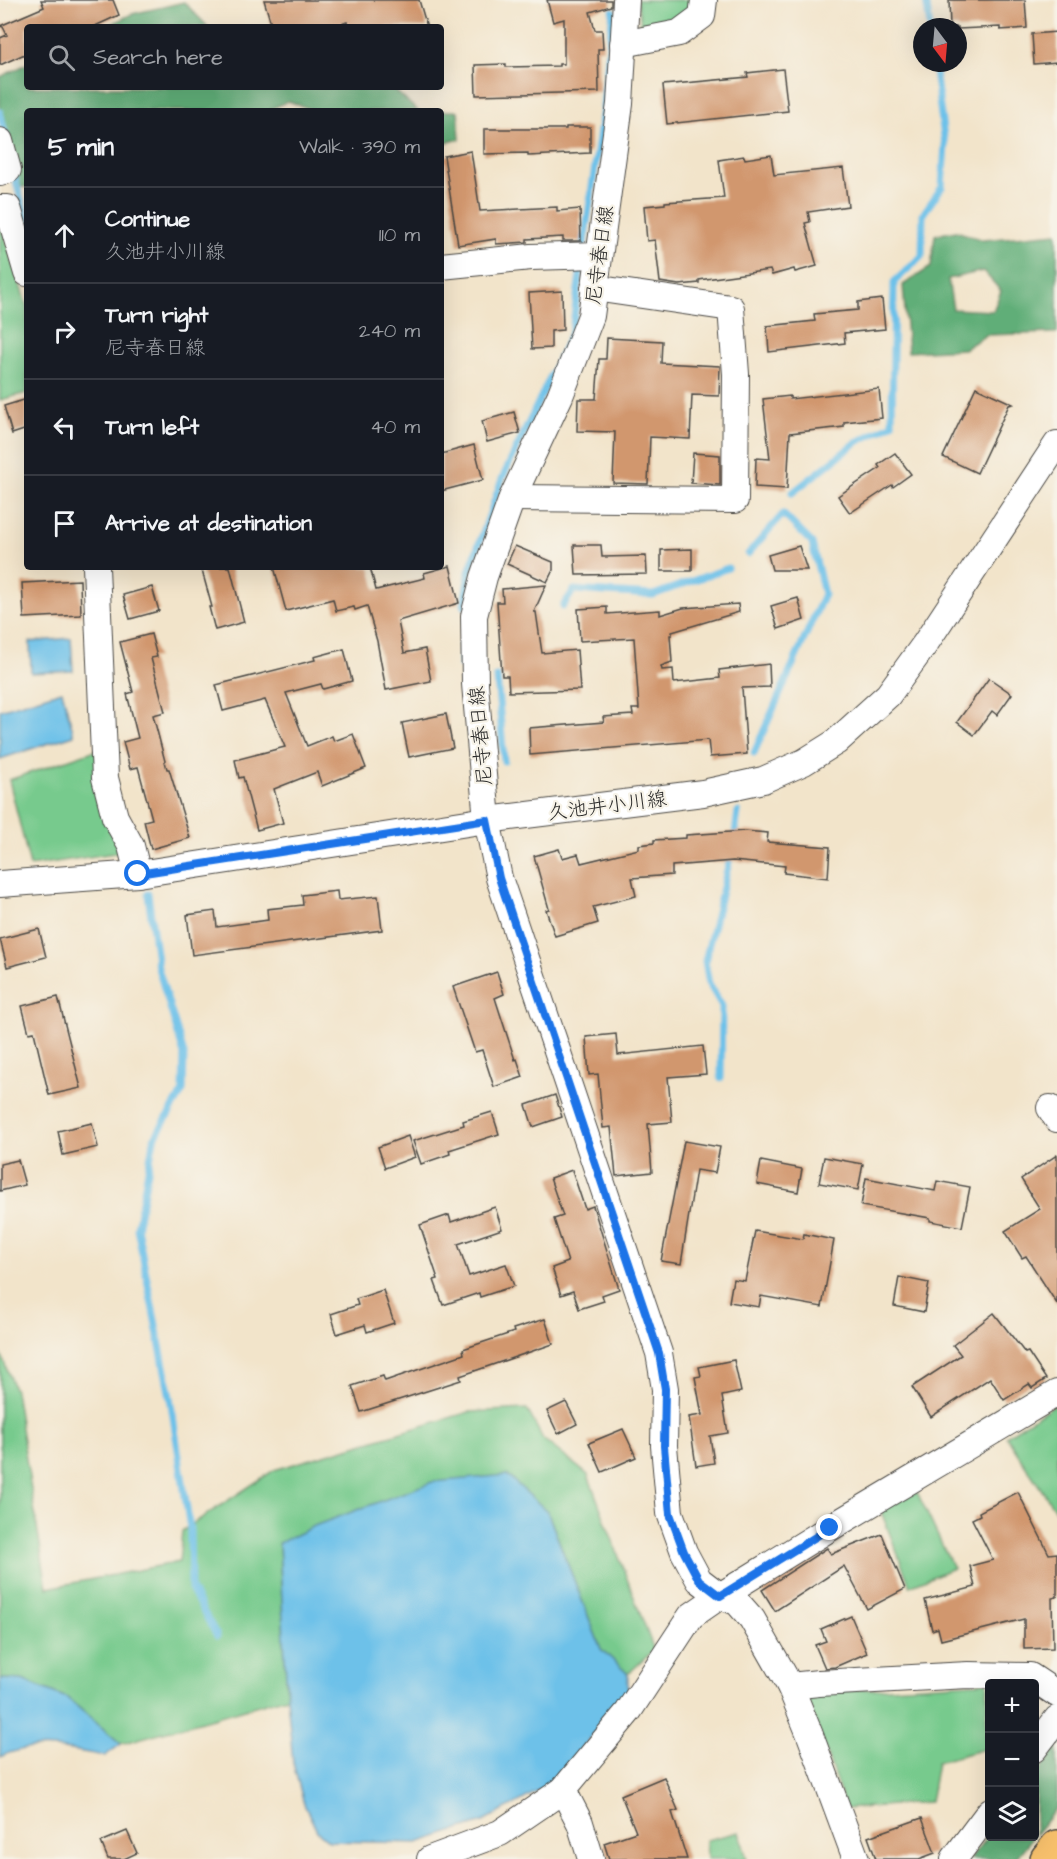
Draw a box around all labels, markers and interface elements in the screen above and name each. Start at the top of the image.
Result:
north arrow [913,18,967,72]
search box [24,24,444,90]
icon: search [45,41,78,74]
text: Search here [93,42,223,73]
text: 5 min [48,129,114,165]
text: Walk · 390 m [299,133,420,161]
text: Continue [105,204,190,235]
street label: 尼寺春日線 [579,204,621,307]
icon: ahead [48,219,81,252]
text: 110 m [379,221,420,249]
text: 久池井小川線 [105,238,225,266]
text: Turn right [105,300,208,331]
icon: right [48,315,81,348]
text: 240 m [359,317,420,345]
text: 尼寺春日線 [105,334,205,362]
icon: left [48,411,81,444]
text: Turn left [105,412,199,443]
text: 40 m [370,413,420,441]
icon: arrive [48,507,81,540]
text: Arrive at destination [105,508,312,539]
street label: 尼寺春日線 [463,685,499,787]
street label: 久池井小川線 [546,785,668,827]
route start [124,860,150,886]
route end [816,1514,842,1540]
map controls [985,1679,1039,1841]
button: + [985,1679,1039,1733]
button: − [985,1733,1039,1787]
button: layers [985,1787,1039,1841]

